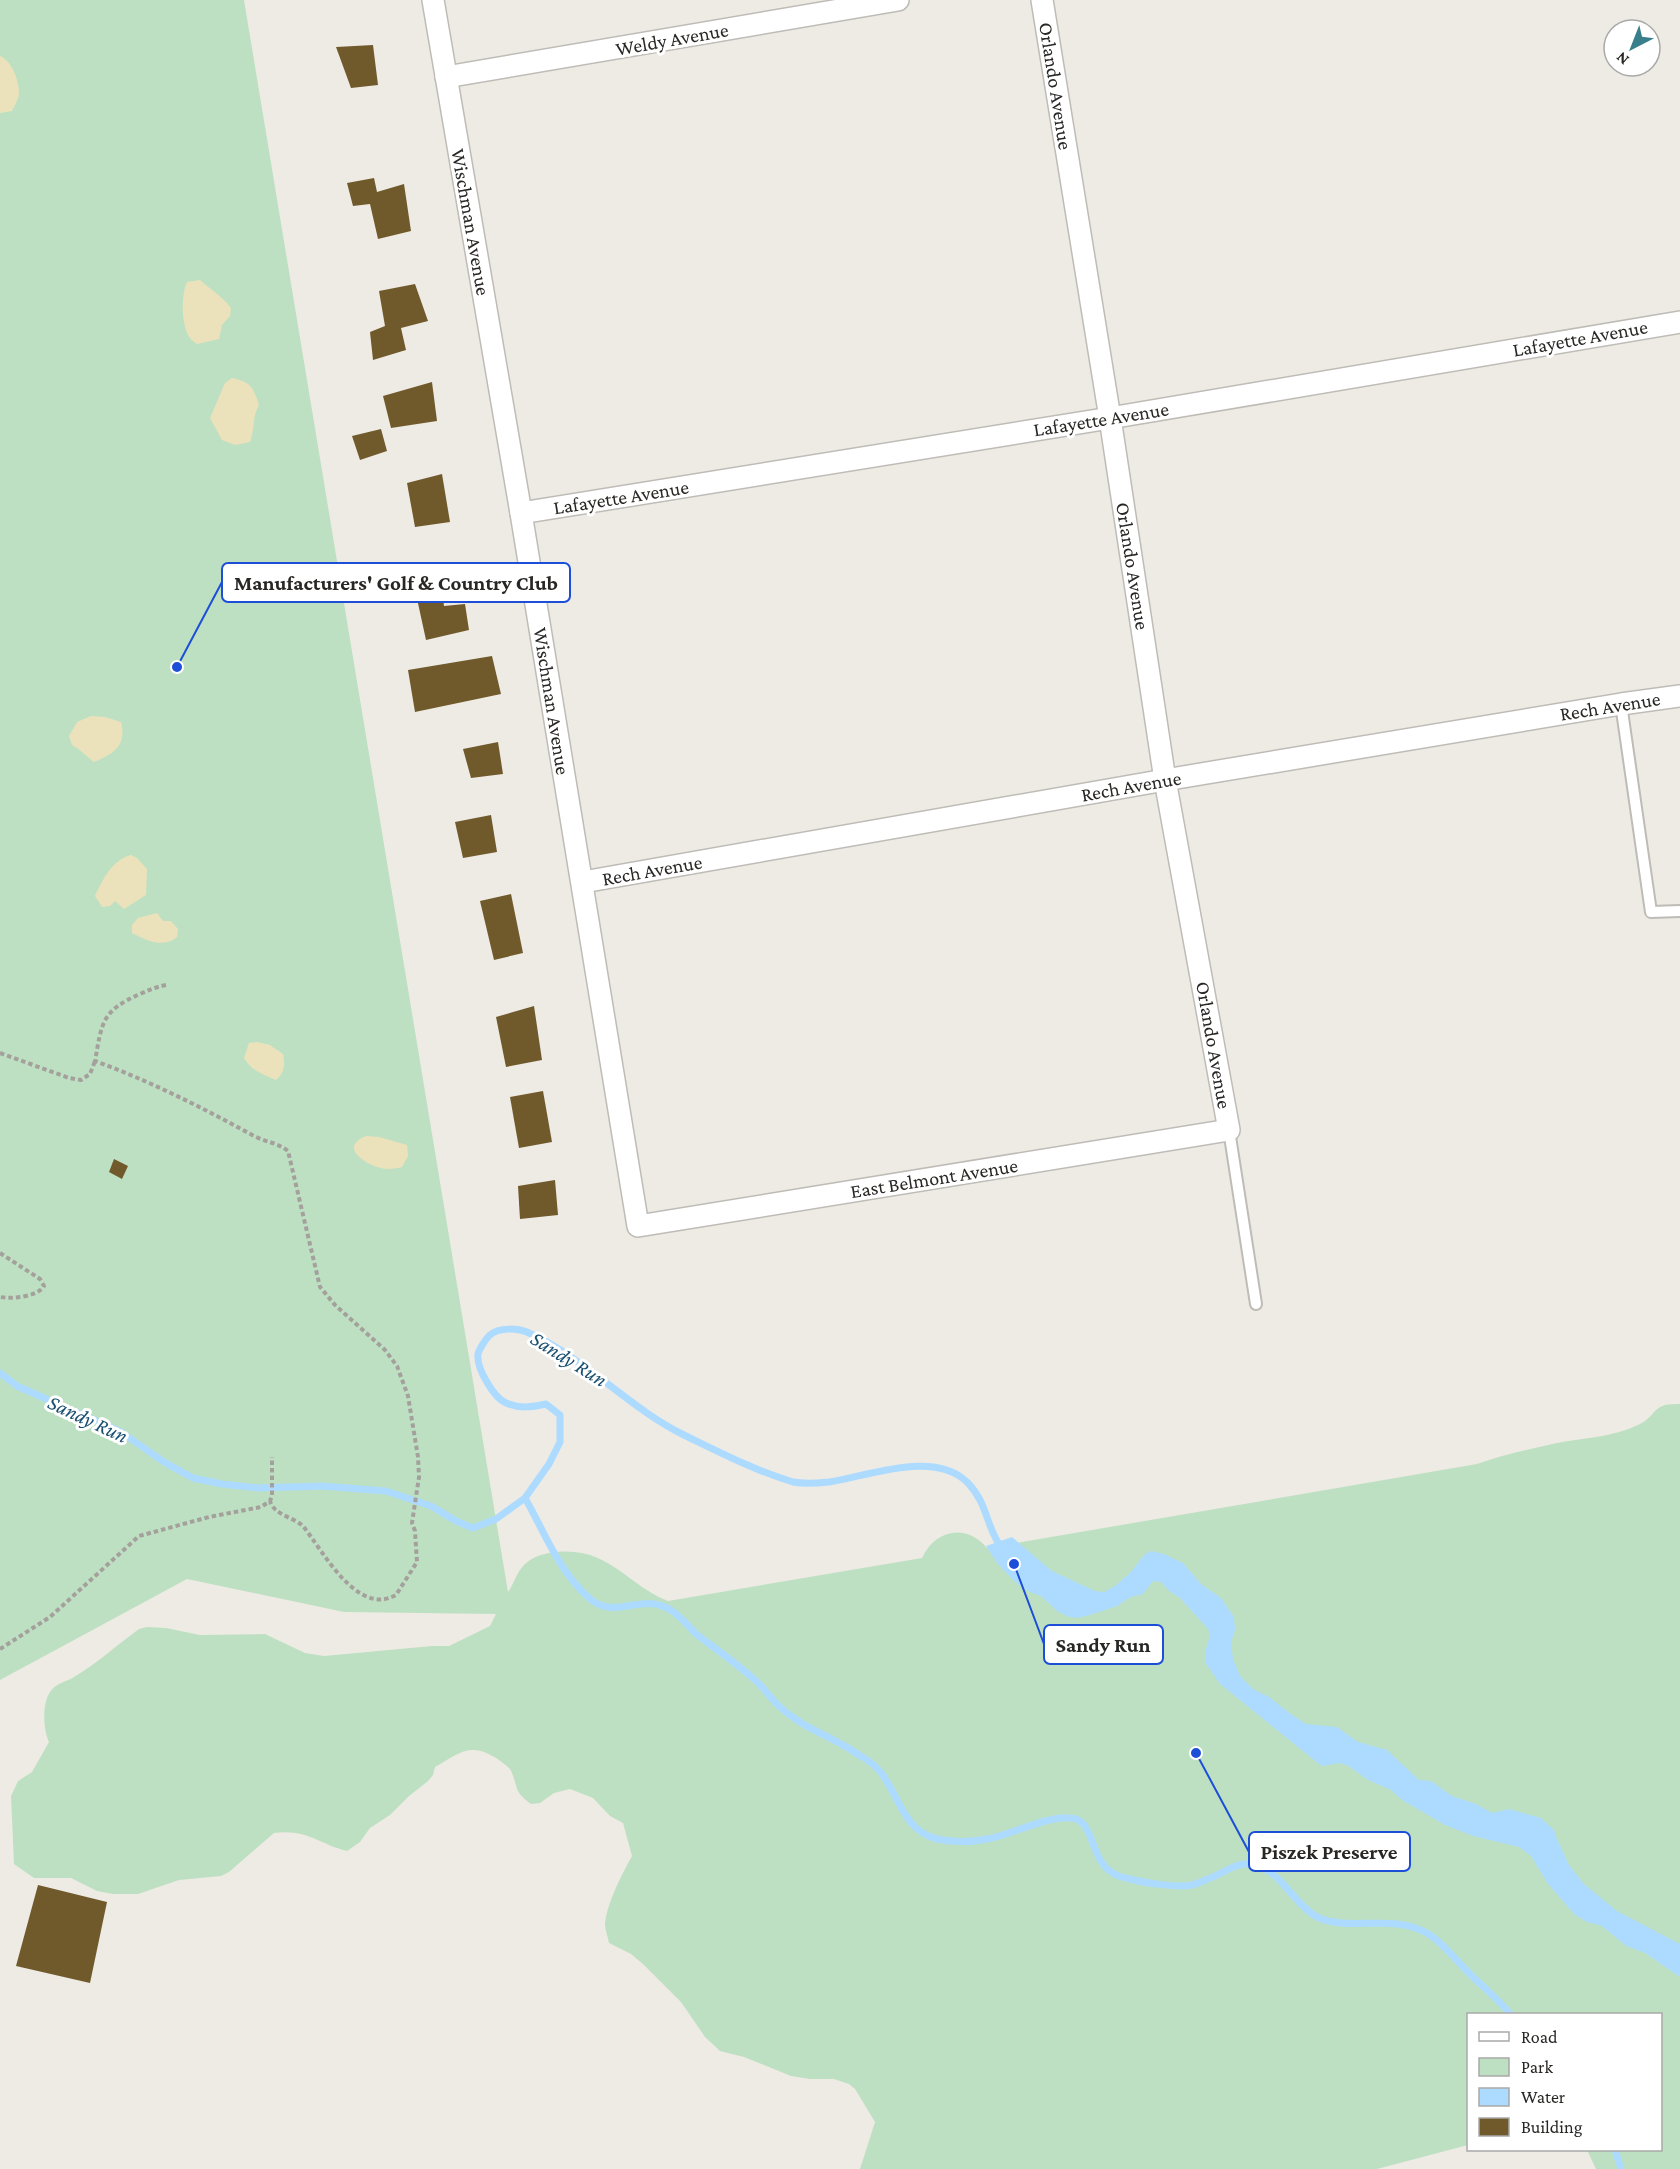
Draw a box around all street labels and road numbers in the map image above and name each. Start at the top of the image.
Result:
street label: Weldy Avenue [614,18,730,61]
street label: Orlando Avenue [1035,21,1077,151]
street label: Wischman Avenue [447,147,495,297]
street label: Lafayette Avenue [1511,315,1650,362]
street label: Lafayette Avenue [1032,397,1171,442]
street label: Lafayette Avenue [552,475,691,520]
street label: Orlando Avenue [1112,501,1154,631]
street label: Wischman Avenue [529,626,575,776]
street label: Rech Avenue [1558,687,1662,725]
street label: Rech Avenue [1079,766,1183,806]
street label: Rech Avenue [600,850,704,890]
street label: Orlando Avenue [1192,980,1236,1111]
street label: East Belmont Avenue [849,1154,1020,1202]

